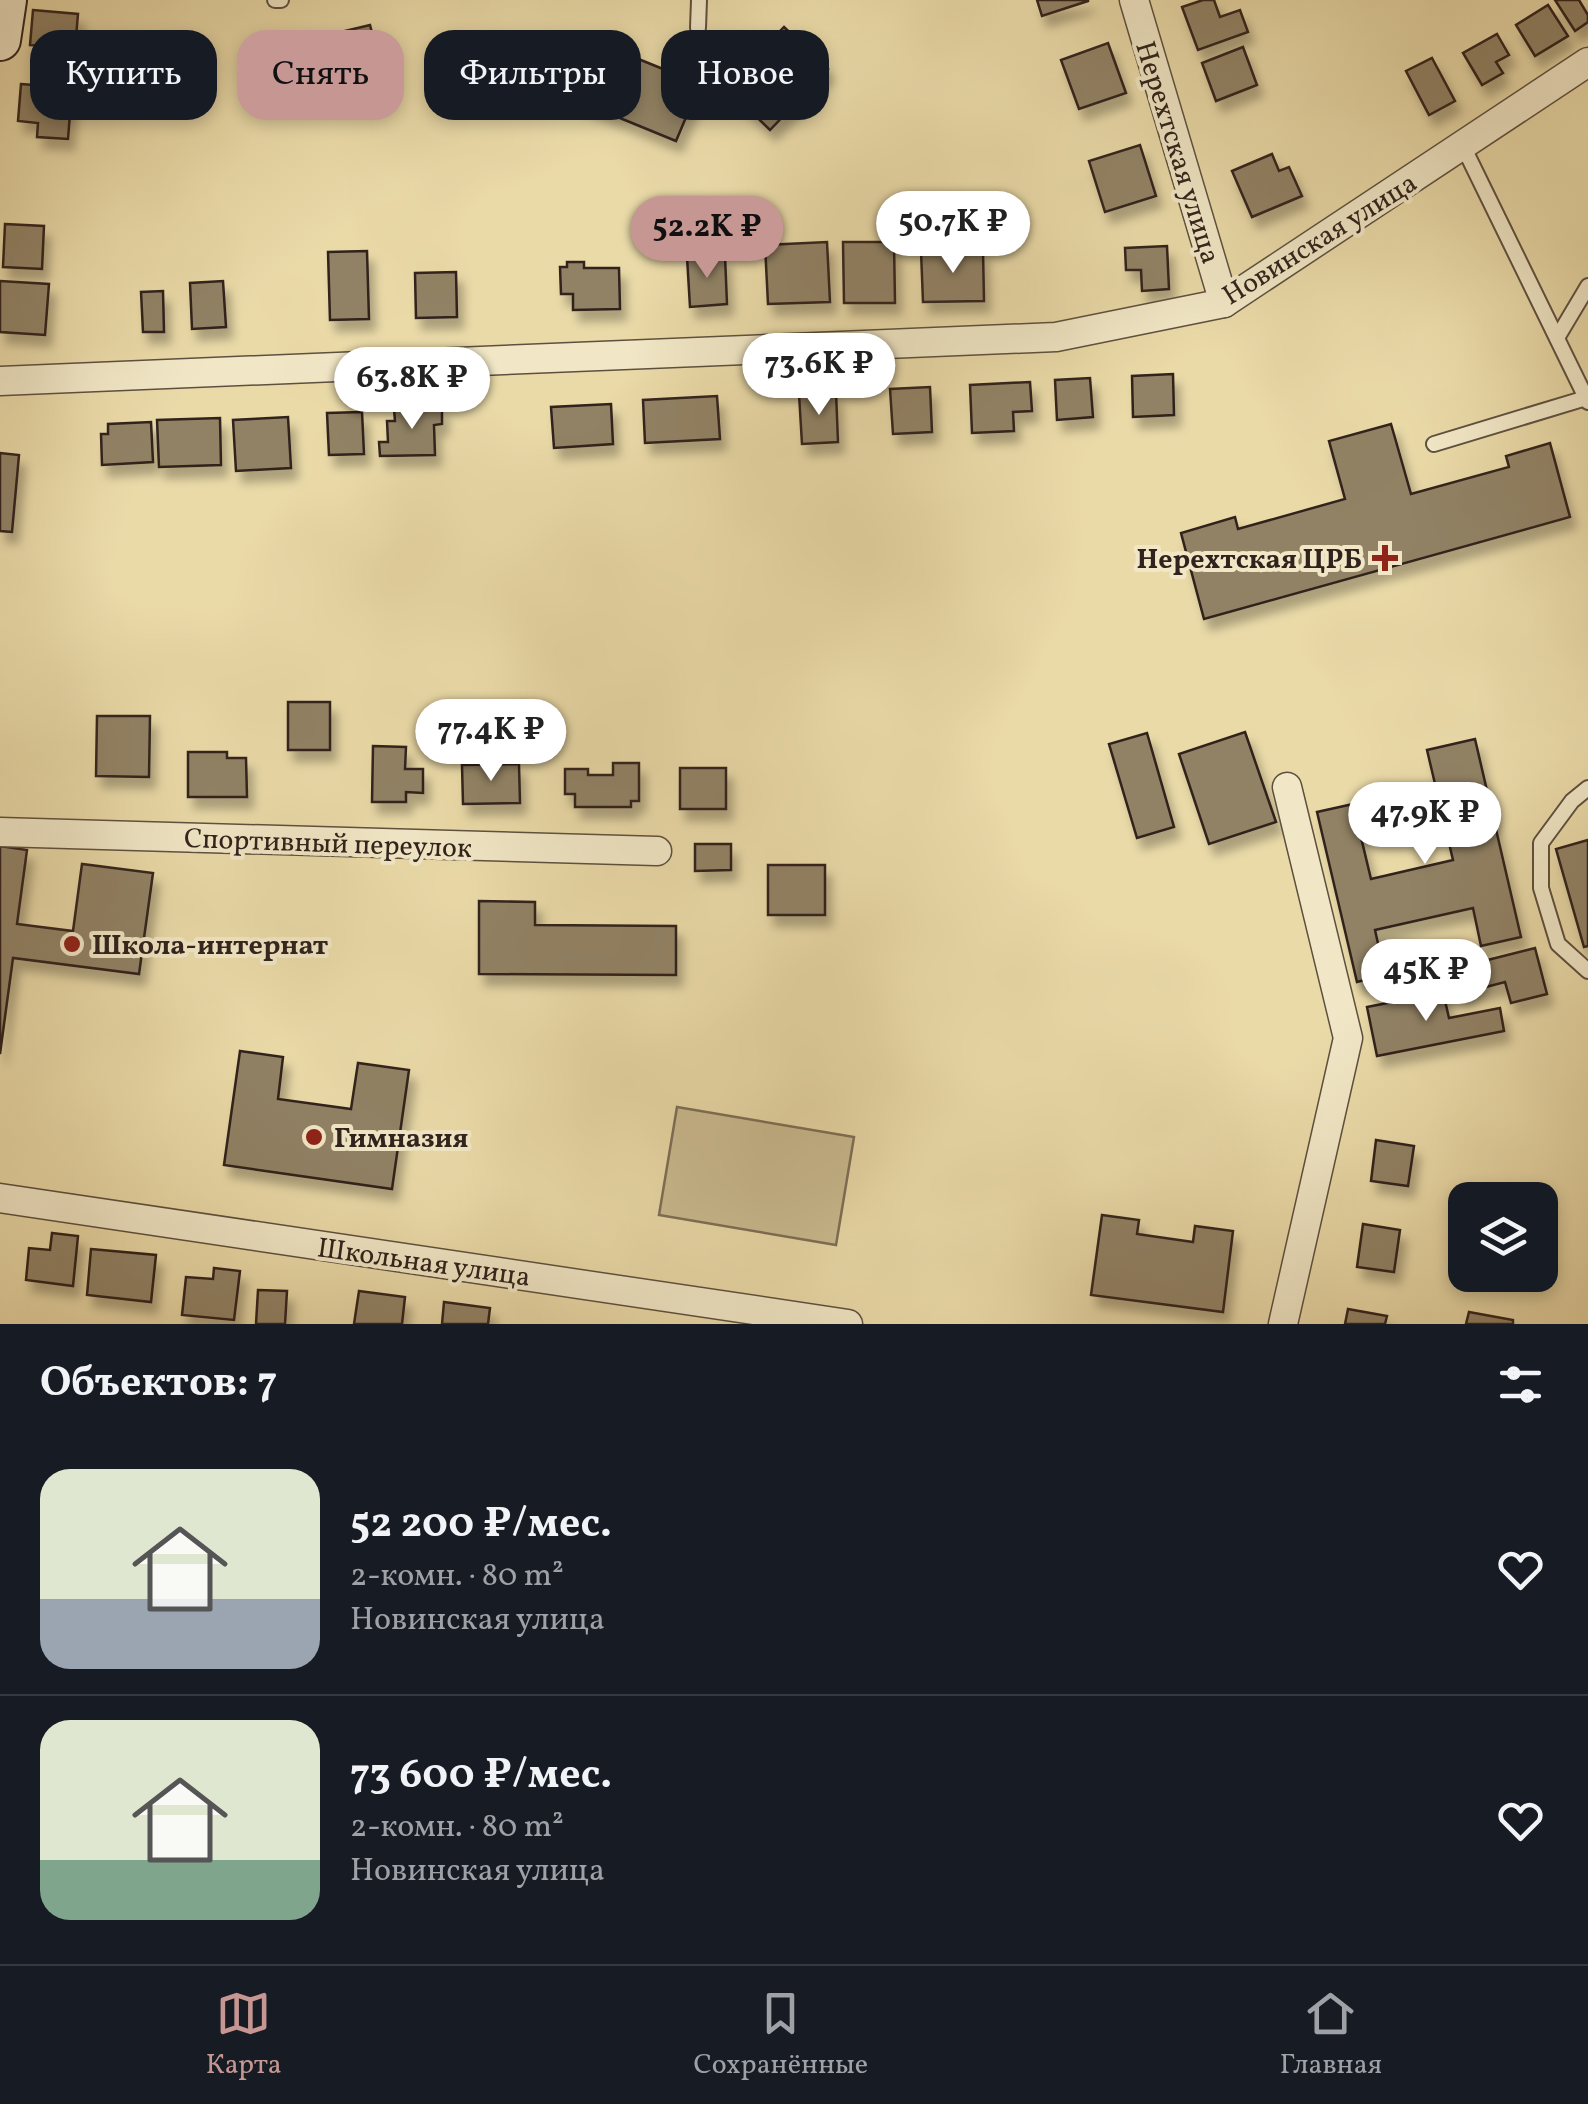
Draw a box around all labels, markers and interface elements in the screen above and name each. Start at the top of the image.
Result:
chip: Купить [30,30,217,120]
chip: Снять [237,30,404,120]
chip: Фильтры [424,30,641,120]
chip: Новое [661,30,829,120]
street label: Нерехтская улица [1124,37,1229,269]
street label: Новинская улица [1215,165,1425,316]
pin: 50.7K ₽ [861,191,1045,276]
pin: 52.2K ₽ [615,196,799,281]
text: 50.7K ₽ [898,201,1008,245]
text: 52.2K ₽ [652,206,762,250]
pin: 73.6K ₽ [727,333,911,418]
text: 73.6K ₽ [764,343,874,387]
pin: 63.8K ₽ [320,347,504,432]
text: 63.8K ₽ [356,357,468,401]
place label: Нерехтская ЦРБ [1136,541,1362,580]
marker: Нерехтская ЦРБ [1372,545,1398,571]
pin: 77.4K ₽ [399,699,583,784]
text: 77.4K ₽ [437,709,545,753]
pin: 47.9K ₽ [1333,782,1517,867]
text: 47.9K ₽ [1370,792,1480,836]
street label: Спортивный переулок [183,820,473,869]
place label: Школа-интернат [92,927,329,966]
marker: Школа-интернат [61,933,83,955]
pin: 45K ₽ [1356,939,1496,1024]
text: 45K ₽ [1383,949,1469,993]
place label: Гимназия [334,1120,468,1159]
marker: Гимназия [303,1126,325,1148]
map controls [1448,1182,1558,1292]
button: layers [1448,1182,1558,1292]
street label: Школьная улица [315,1229,533,1298]
text: Объектов: 7 [40,1355,277,1414]
icon: filters [1493,1357,1548,1412]
text: 52 200 ₽/мес. [350,1496,612,1555]
icon: home [120,1509,240,1629]
icon: heart [1493,1542,1548,1597]
text: 2-комн. · 80 m² [350,1555,564,1599]
text: Новинская улица [350,1599,605,1643]
text: 73 600 ₽/мес. [350,1747,612,1806]
icon: home [120,1760,240,1880]
icon: heart [1493,1793,1548,1848]
text: 2-комн. · 80 m² [350,1806,564,1850]
text: Новинская улица [350,1850,605,1894]
tab: Карта [206,1986,282,2085]
tab: Сохранённые [693,1986,868,2085]
tab: Главная [1280,1986,1382,2085]

